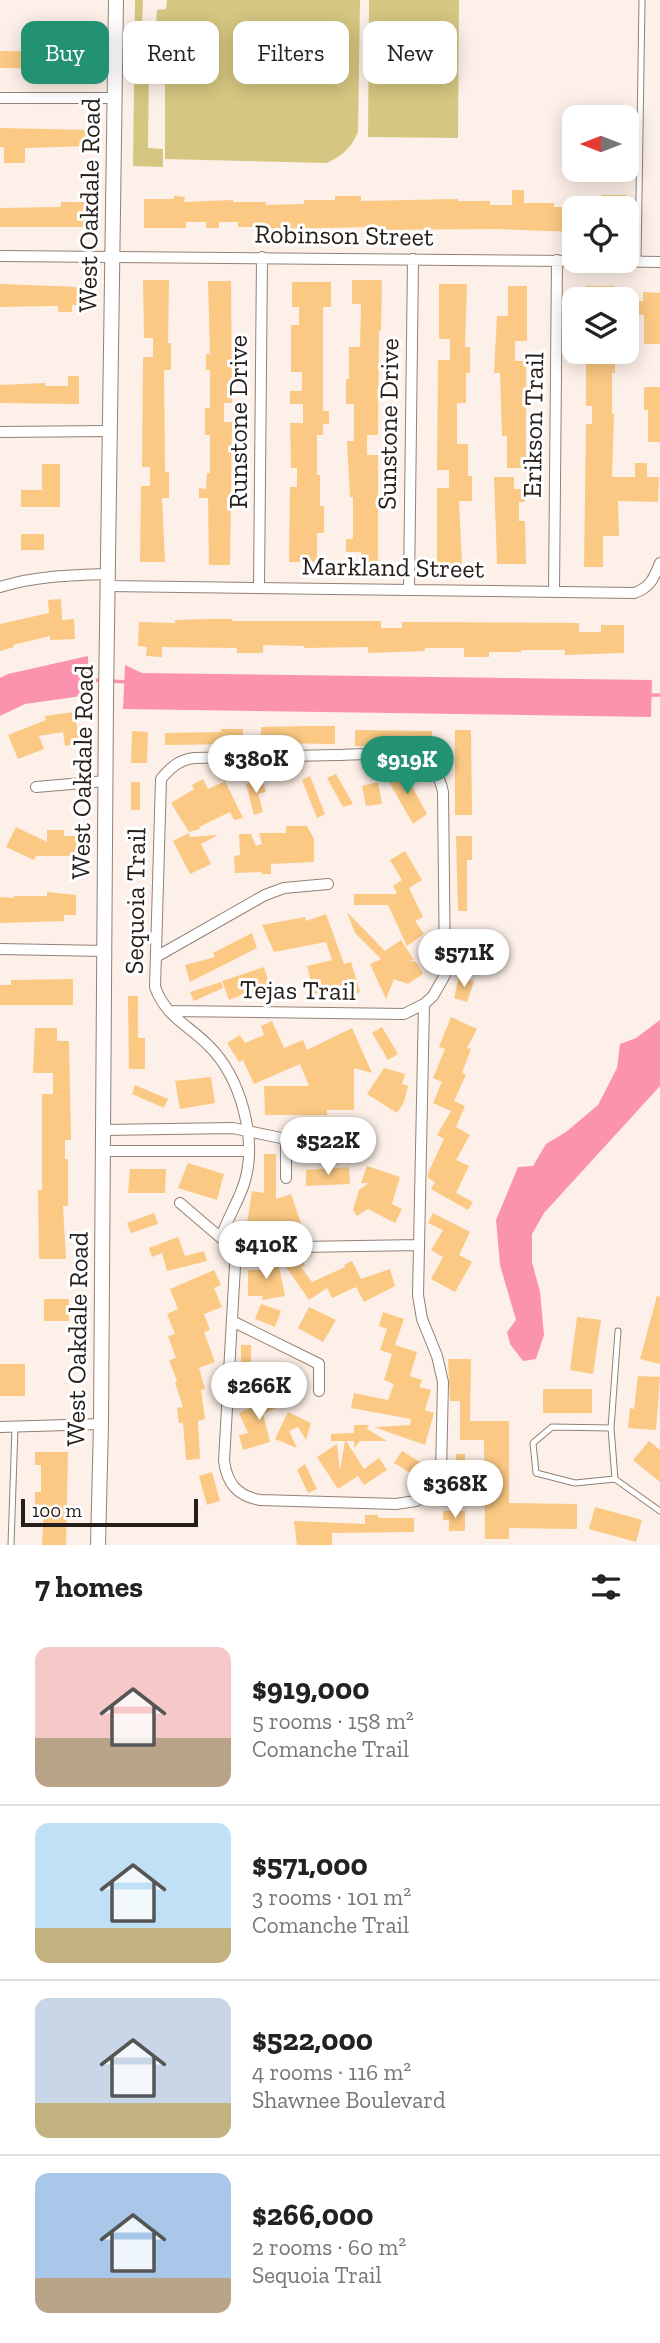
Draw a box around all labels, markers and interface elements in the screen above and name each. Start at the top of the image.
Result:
chip: Buy [21,21,109,84]
chip: Rent [123,21,219,84]
chip: Filters [233,21,349,84]
chip: New [363,21,457,84]
street label: West Oakdale Road [71,97,107,313]
north arrow [562,105,639,182]
map controls [562,105,639,364]
button: locate [562,196,639,273]
street label: Robinson Street [254,217,434,253]
button: layers [562,287,639,364]
street label: Runstone Drive [222,335,254,509]
street label: Sunstone Drive [371,338,405,510]
street label: Erikson Trail [516,352,550,498]
street label: Markland Street [301,549,485,585]
street label: West Oakdale Road [64,664,100,880]
pin: $380K [207,736,305,795]
pin: $919K [358,736,456,796]
text: $380K [224,744,288,772]
text: $919K [377,745,437,773]
street label: Sequoia Trail [118,827,152,975]
pin: $571K [415,930,513,989]
text: $571K [434,938,494,966]
street label: Tejas Trail [240,973,356,1007]
pin: $522K [279,1118,377,1177]
text: $522K [296,1126,360,1154]
pin: $410K [217,1222,315,1281]
text: $410K [235,1230,297,1258]
street label: West Oakdale Road [59,1231,95,1447]
pin: $266K [210,1362,308,1422]
text: $266K [227,1371,291,1399]
pin: $368K [406,1460,504,1520]
text: $368K [423,1469,487,1497]
scale bar [21,1496,198,1528]
text: 100 m [32,1499,82,1522]
icon: filters [587,1568,625,1606]
text: 7 homes [35,1569,143,1605]
text: $919,000 [252,1671,369,1707]
icon: home [91,1675,175,1759]
text: 5 rooms · 158 m² [252,1707,414,1735]
text: Comanche Trail [252,1735,409,1763]
text: $571,000 [252,1847,368,1883]
icon: home [91,1851,175,1935]
text: 3 rooms · 101 m² [252,1883,411,1911]
text: Comanche Trail [252,1911,409,1939]
text: $522,000 [252,2022,373,2058]
icon: home [91,2026,175,2110]
text: 4 rooms · 116 m² [252,2058,411,2086]
text: Shawnee Boulevard [252,2086,446,2114]
text: $266,000 [252,2197,374,2233]
icon: home [91,2201,175,2285]
text: 2 rooms · 60 m² [252,2233,406,2261]
text: Sequoia Trail [252,2261,382,2289]

